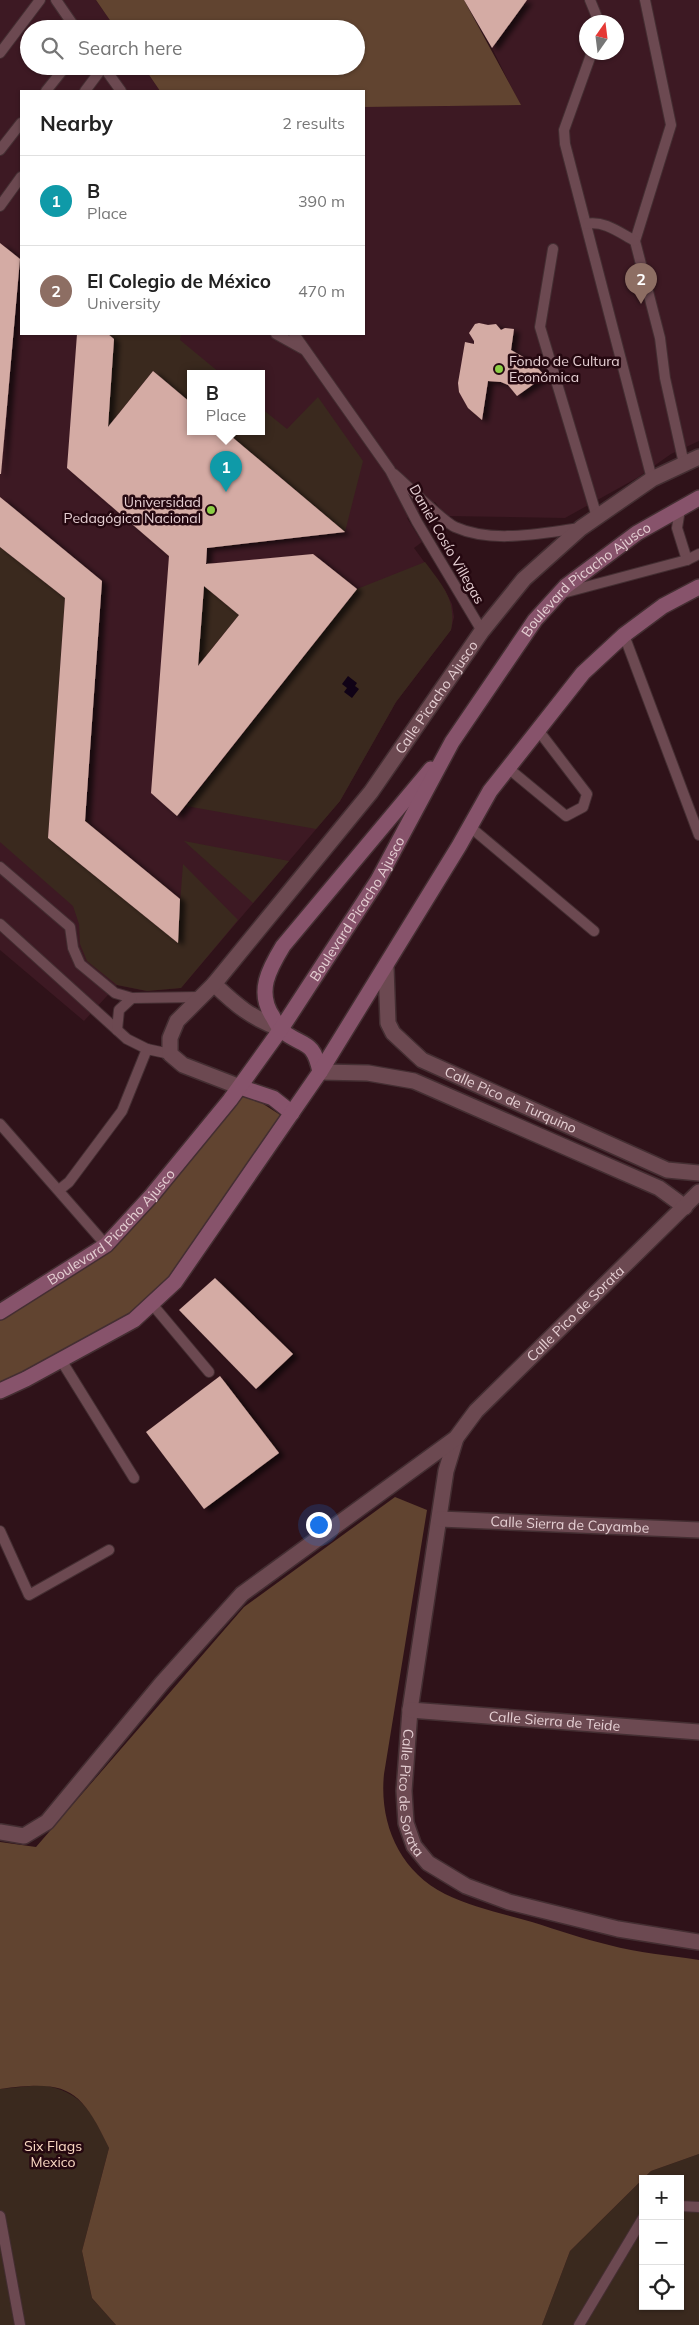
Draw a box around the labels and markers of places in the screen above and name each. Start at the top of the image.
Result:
pin: 2 [625,263,657,304]
place label: Fondo de Cultura Económica [509,352,620,386]
marker: Fondo de Cultura Económica [493,363,505,375]
pin: 1 [210,451,242,492]
place label: Universidad Pedagógica Nacional [64,493,201,527]
marker: Universidad Pedagógica Nacional [205,504,217,516]

